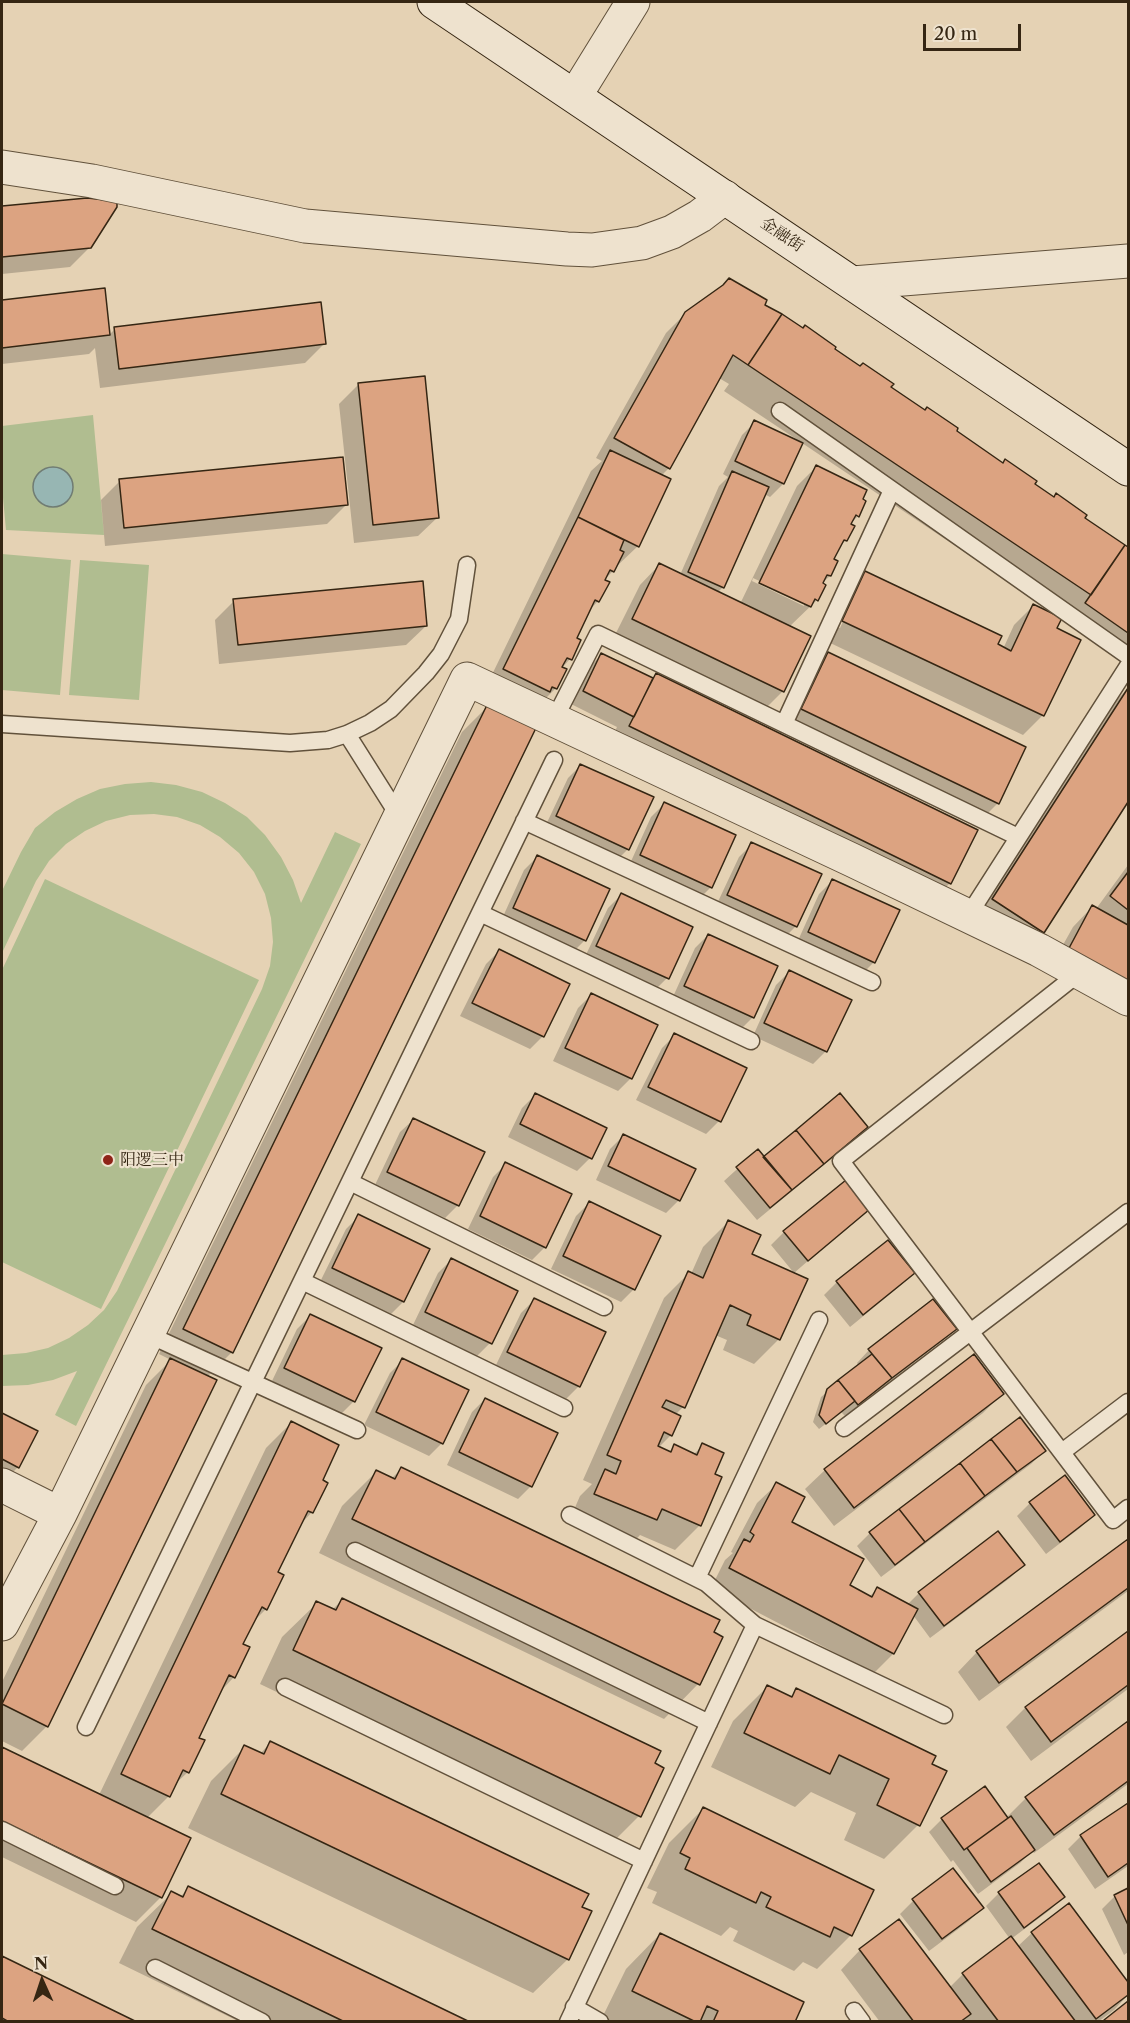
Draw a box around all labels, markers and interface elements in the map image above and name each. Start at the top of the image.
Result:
scale bar [926,12,1024,50]
text: 20 m [934,23,977,45]
street label: 金融街 [757,214,807,256]
place label: 阳逻三中 [120,1150,184,1170]
marker: 阳逻三中 [101,1153,115,1167]
north arrow [12,1951,72,2011]
text: N [34,1953,49,1973]

